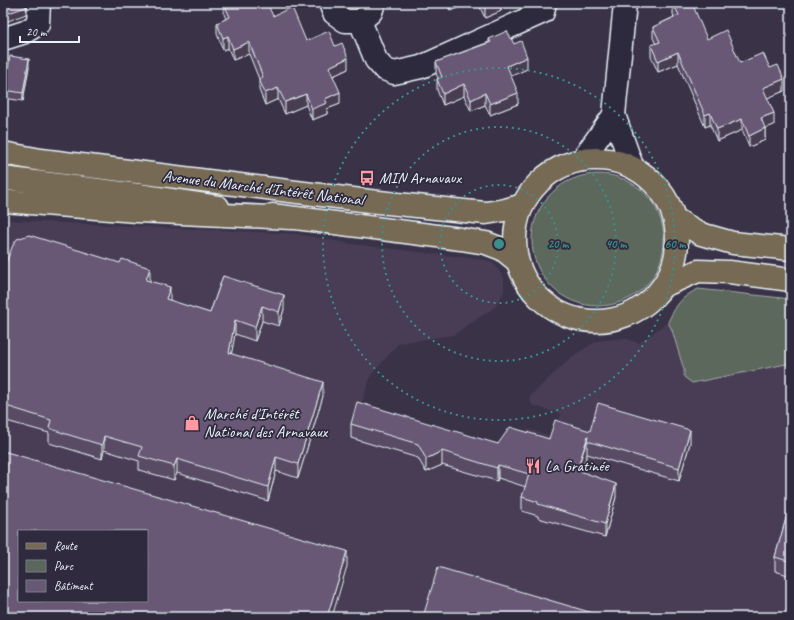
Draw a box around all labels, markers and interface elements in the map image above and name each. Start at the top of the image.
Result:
scale bar [20,18,79,44]
text: 20 m [26,24,48,40]
street label: Avenue du Marché d'Intérêt National [162,166,368,211]
place label: MIN Arnavaux [379,168,462,188]
bus stop icon: MIN Arnavaux [358,169,376,187]
text: 20 m [548,236,569,252]
text: 40 m [606,236,627,252]
text: 60 m [665,236,687,252]
centre of rings [492,237,506,251]
place label: Marché d'Intérêt National des Arnavaux [204,404,329,442]
shop icon: Marché d'Intérêt National des Arnavaux [183,414,201,432]
place label: La Gratinée [545,456,611,476]
restaurant icon: La Gratinée [524,457,542,475]
legend [18,530,148,602]
text: Route [54,538,78,554]
text: Parc [54,558,74,574]
text: Bâtiment [54,578,93,594]

